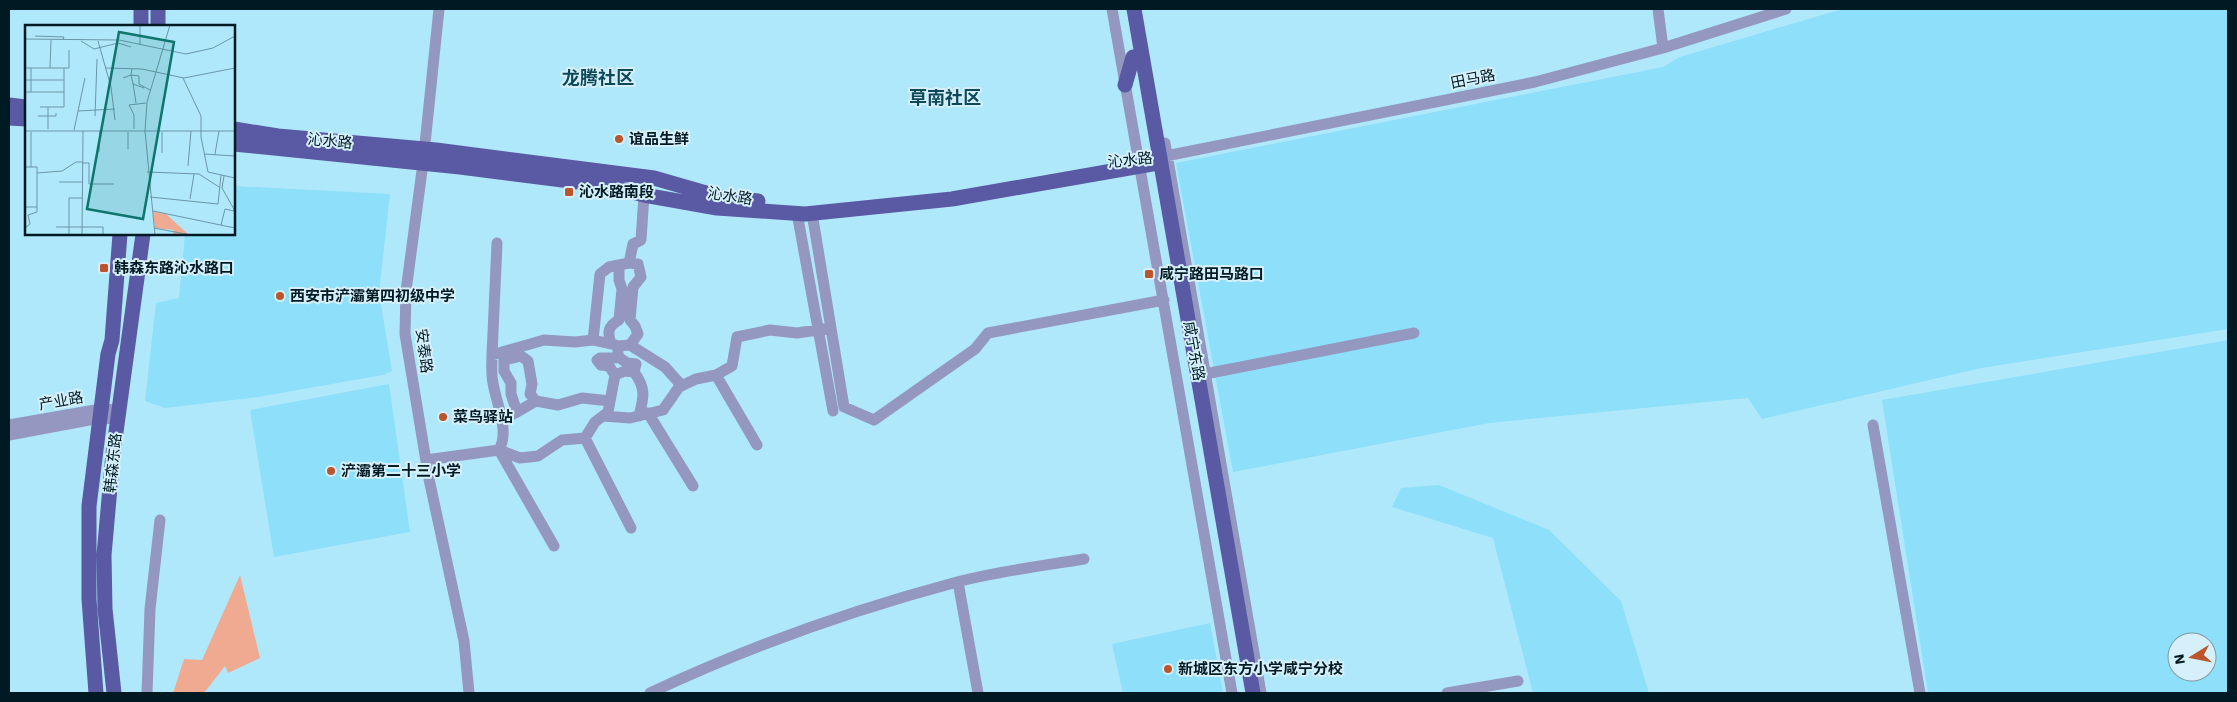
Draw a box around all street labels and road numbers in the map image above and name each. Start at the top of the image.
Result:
street label: 田马路 [1449,66,1497,92]
street label: 沁水路 [307,130,353,152]
street label: 沁水路 [1107,149,1153,171]
street label: 沁水路 [706,184,754,208]
street label: 咸宁东路 [1180,320,1208,382]
street label: 安泰路 [412,328,436,374]
street label: 产业路 [37,388,85,414]
street label: 韩森东路 [101,432,125,494]

